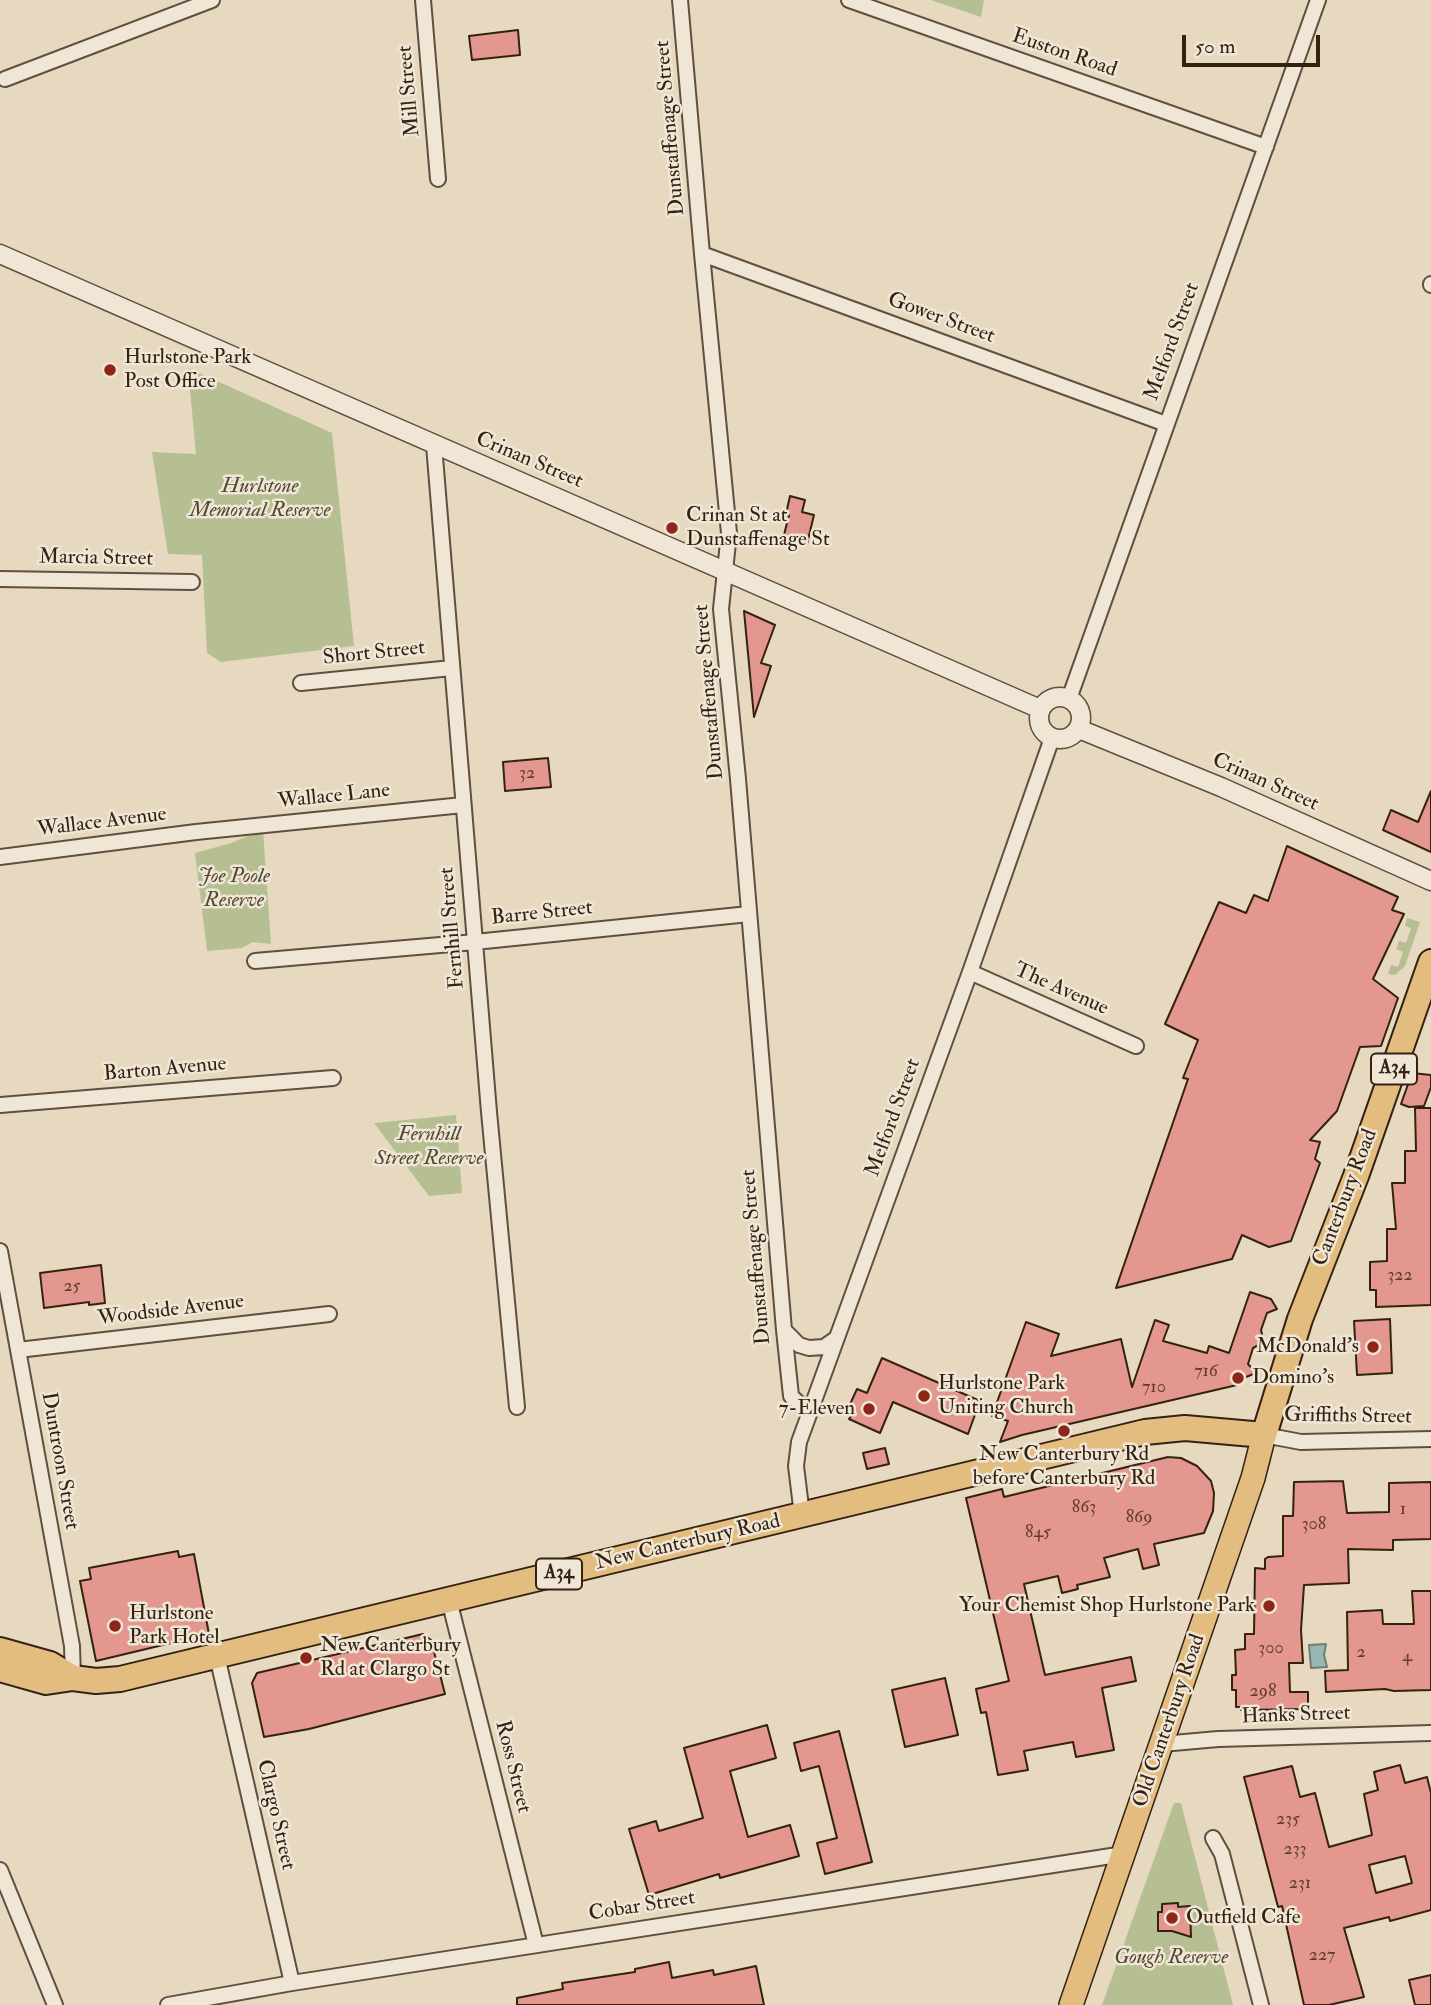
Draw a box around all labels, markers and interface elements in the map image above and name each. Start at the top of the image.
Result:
scale bar [1186,21,1324,65]
street label: Euston Road [1008,24,1120,84]
text: 50 m [1195,33,1236,60]
street label: Dunstaffenage Street [651,39,691,217]
street label: Mill Street [393,44,427,138]
street label: Melford Street [1140,279,1206,405]
street label: Gower Street [884,288,998,350]
place label: Hurlstone Park Post Office [124,345,251,395]
marker: Hurlstone Park Post Office [102,362,118,378]
street label: Crinan Street [472,427,586,495]
park label: Hurlstone Memorial Reserve [190,474,330,524]
place label: Crinan St at Dunstaffenage St [686,503,830,553]
marker: Crinan St at Dunstaffenage St [664,520,680,536]
street label: Marcia Street [39,545,153,573]
street label: Dunstaffenage Street [690,603,730,781]
street label: Short Street [322,636,426,672]
street label: Crinan Street [1208,748,1322,818]
house number: 32 [519,763,535,785]
street label: Wallace Lane [277,779,391,815]
street label: Wallace Avenue [36,803,168,843]
park label: Joe Poole Reserve [198,864,270,914]
street label: Fernhill Street [435,866,471,990]
street label: Barre Street [490,896,594,932]
street label: The Avenue [1010,958,1112,1022]
street label: Barton Avenue [103,1052,227,1088]
road number: A34 [1371,1054,1417,1084]
street label: Melford Street [861,1055,927,1181]
park label: Fernhill Street Reserve [374,1122,484,1172]
street label: Canterbury Road [1308,1126,1384,1270]
street label: Dunstaffenage Street [737,1168,777,1346]
house number: 322 [1387,1265,1413,1287]
house number: 25 [64,1276,80,1298]
street label: Woodside Avenue [96,1290,246,1332]
place label: McDonald's [1256,1334,1359,1360]
marker: McDonald's [1365,1339,1381,1355]
house number: 716 [1194,1361,1218,1383]
place label: Domino's [1252,1365,1334,1391]
marker: Domino's [1230,1370,1246,1386]
place label: Hurlstone Park Uniting Church [938,1371,1074,1421]
house number: 710 [1142,1377,1166,1399]
marker: Hurlstone Park Uniting Church [916,1388,932,1404]
street label: Duntroon Street [34,1390,84,1532]
place label: 7-Eleven [779,1396,855,1422]
marker: 7-Eleven [861,1401,877,1417]
street label: Griffiths Street [1284,1403,1412,1431]
marker: New Canterbury Rd before Canterbury Rd [1056,1423,1072,1439]
place label: New Canterbury Rd before Canterbury Rd [973,1442,1155,1492]
house number: 863 [1072,1497,1096,1519]
house number: 1 [1400,1499,1406,1521]
house number: 869 [1126,1507,1152,1529]
street label: New Canterbury Road [593,1509,783,1577]
house number: 308 [1302,1514,1326,1536]
house number: 845 [1025,1522,1051,1544]
road number: A34 [536,1558,582,1590]
place label: Your Chemist Shop Hurlstone Park [959,1593,1255,1619]
marker: Your Chemist Shop Hurlstone Park [1261,1598,1277,1614]
place label: Hurlstone Park Hotel [129,1601,220,1651]
marker: Hurlstone Park Hotel [107,1618,123,1634]
street label: Old Canterbury Road [1129,1631,1211,1811]
place label: New Canterbury Rd at Clargo St [320,1633,461,1683]
house number: 300 [1258,1638,1284,1660]
house number: 2 [1356,1642,1366,1664]
house number: 4 [1402,1646,1412,1668]
marker: New Canterbury Rd at Clargo St [298,1650,314,1666]
house number: 298 [1250,1681,1276,1703]
street label: Hanks Street [1241,1702,1351,1730]
street label: Ross Street [488,1718,536,1816]
street label: Clargo Street [250,1757,300,1873]
house number: 235 [1276,1809,1300,1831]
house number: 233 [1284,1839,1306,1861]
house number: 231 [1289,1873,1311,1895]
street label: Cobar Street [587,1886,697,1928]
place label: Outfield Cafe [1186,1905,1300,1931]
marker: Outfield Cafe [1164,1910,1180,1926]
park label: Gough Reserve [1114,1945,1228,1971]
house number: 227 [1309,1945,1335,1967]

